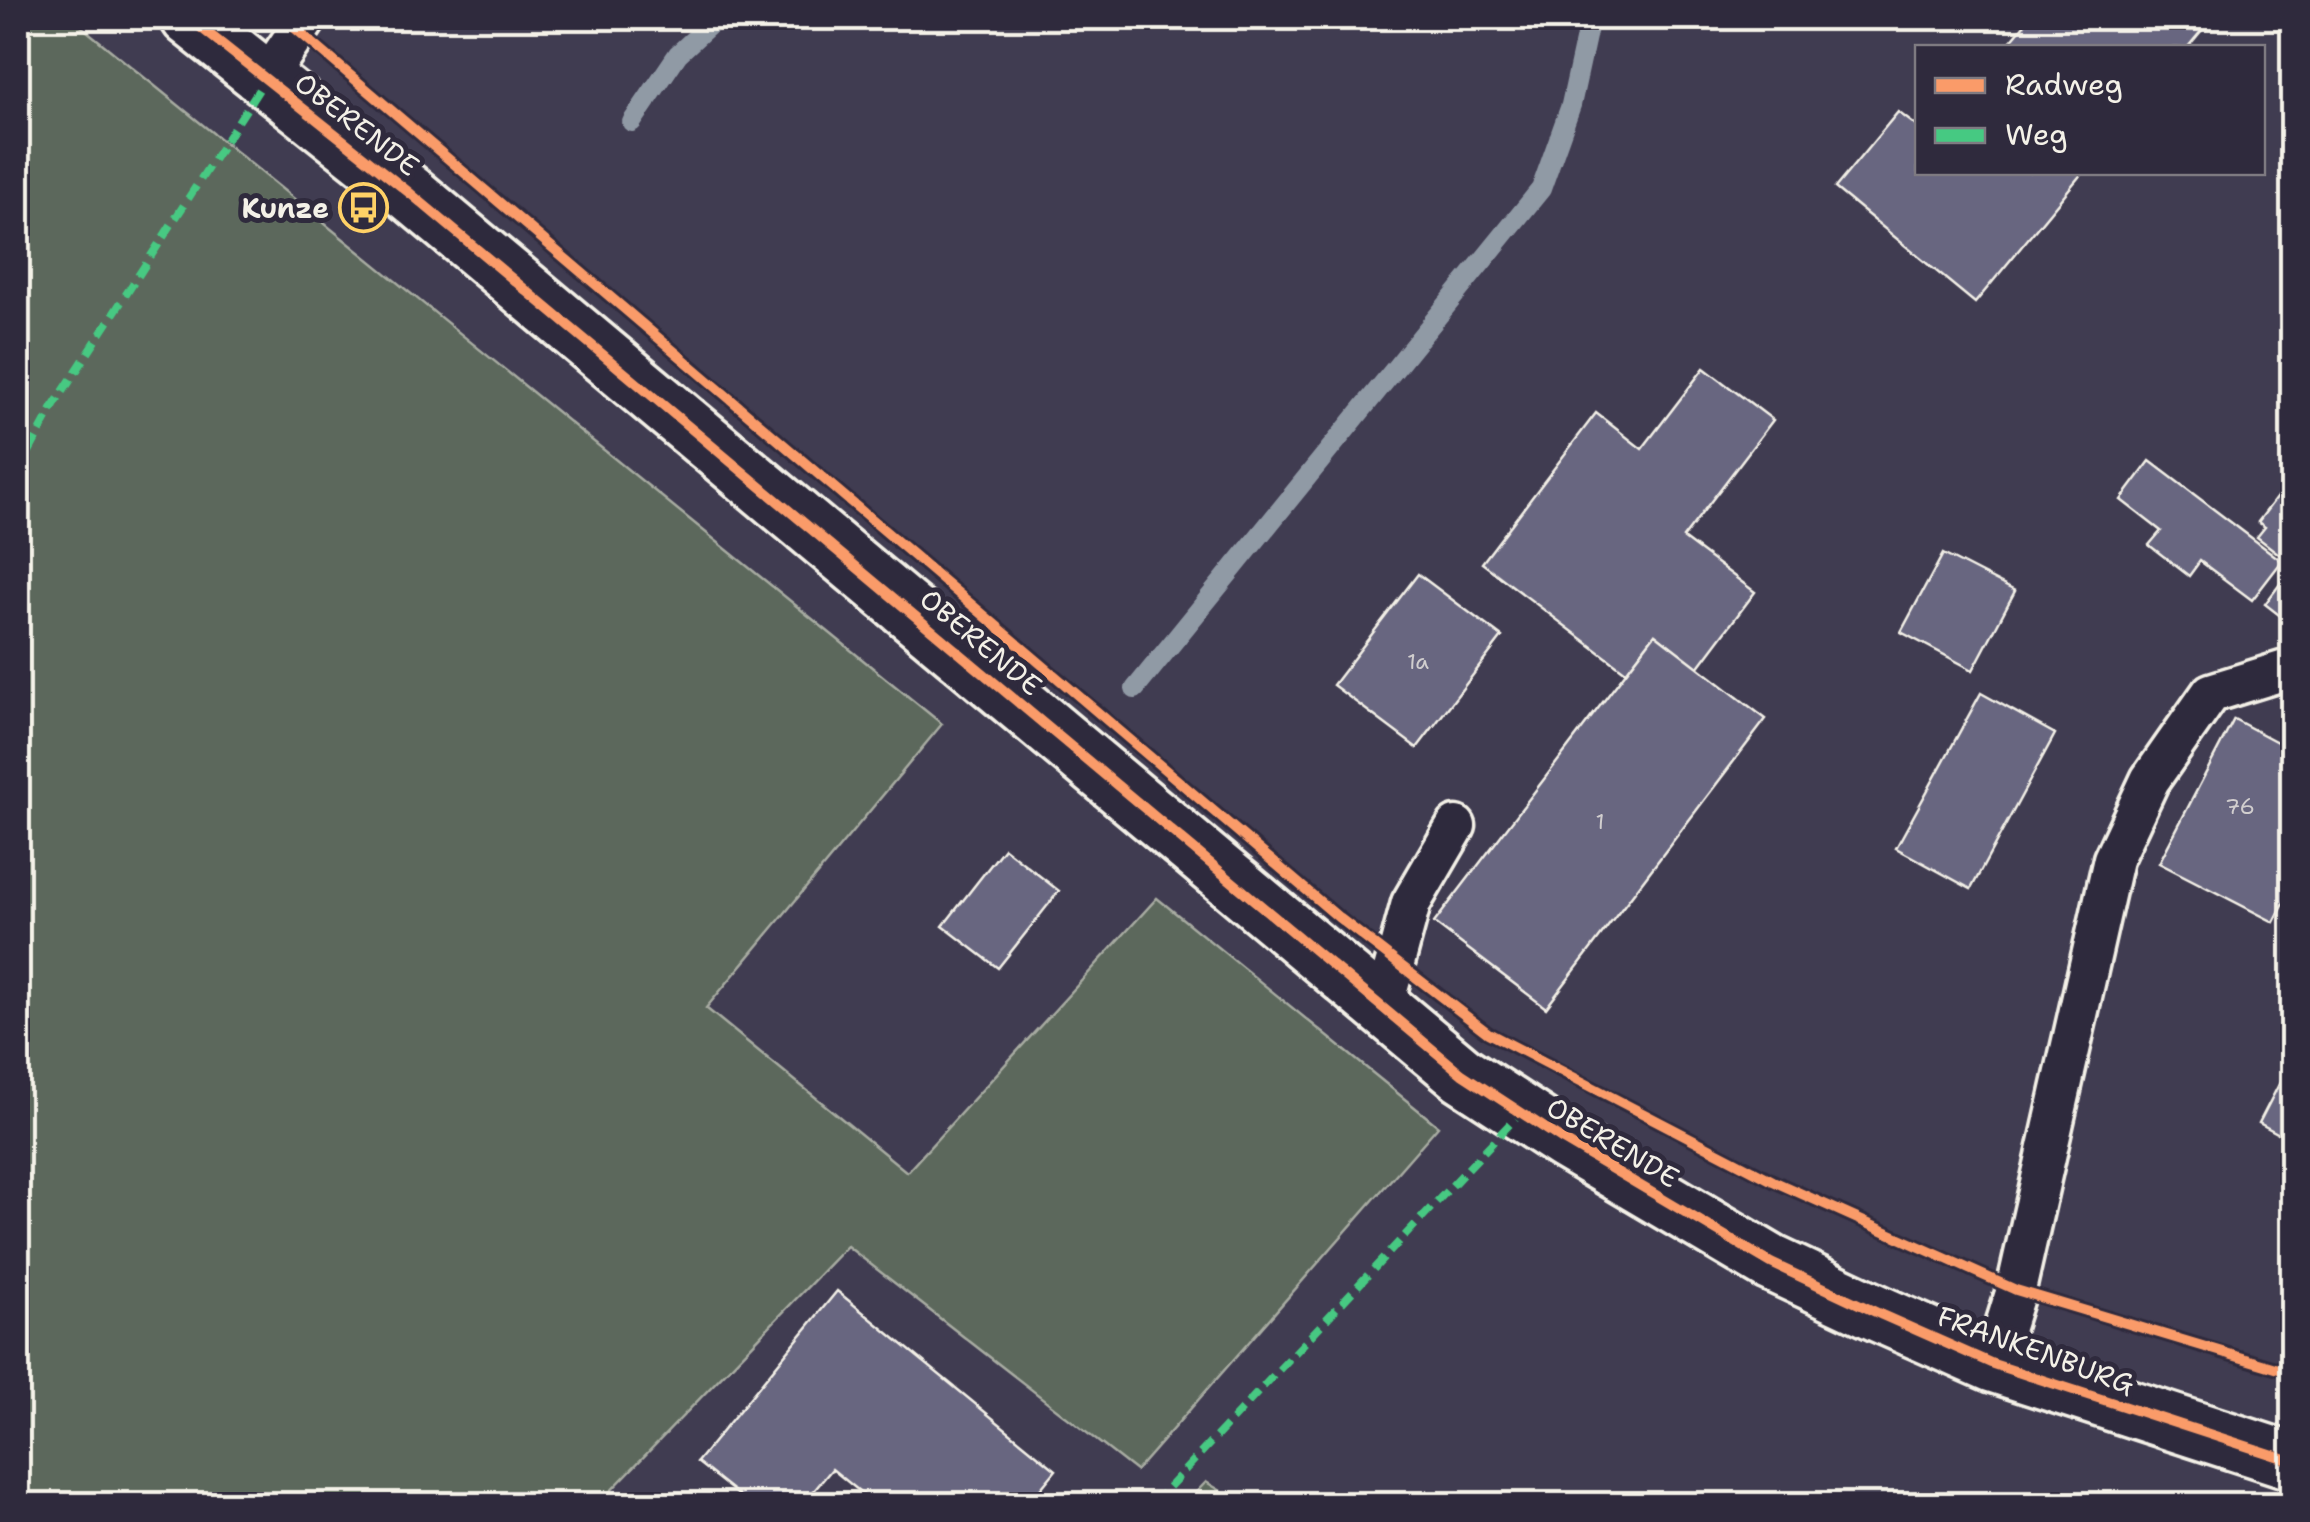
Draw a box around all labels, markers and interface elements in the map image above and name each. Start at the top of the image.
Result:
legend [1915,45,2265,175]
street label: OBERENDE [287,63,427,185]
text: Radweg [2005,64,2123,105]
text: Weg [2005,114,2068,155]
bus stop icon: Kunze [338,182,390,234]
place label: Kunze [242,189,329,227]
street label: OBERENDE [912,580,1050,704]
house number: 1a [1407,647,1429,676]
house number: 76 [2225,792,2255,821]
house number: 1 [1595,807,1605,836]
street label: OBERENDE [1540,1088,1686,1196]
street label: FRANKENBURG [1932,1297,2140,1403]

